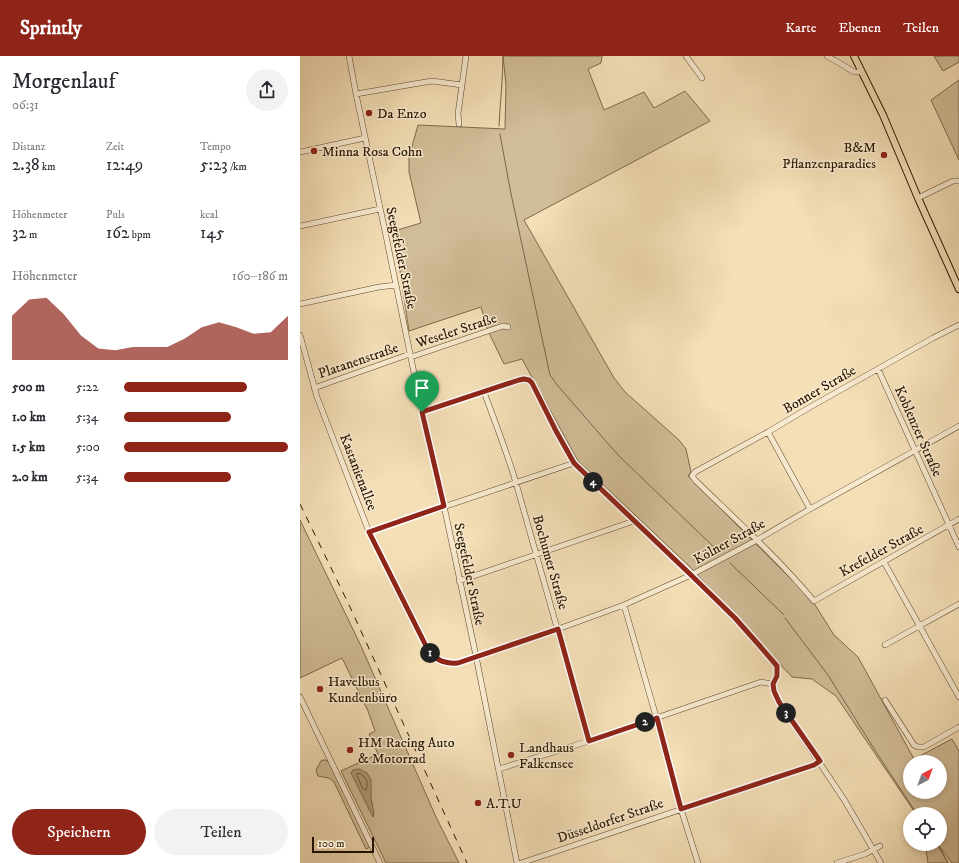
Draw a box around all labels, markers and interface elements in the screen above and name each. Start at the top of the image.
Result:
text: Sprintly [20,17,82,40]
text: Karte [785,19,816,37]
text: Ebenen [838,19,881,37]
text: Teilen [903,19,939,37]
text: Morgenlauf [12,68,116,95]
button: share [246,69,288,111]
text: 06:31 [12,97,39,113]
place label: Da Enzo [377,105,427,123]
marker: Da Enzo [364,108,374,118]
place label: B&M Pflanzenparadies [782,139,876,173]
text: Distanz [12,140,45,154]
text: Zeit [106,140,124,154]
text: Tempo [200,140,231,154]
place label: Minna Rosa Cohn [322,143,423,161]
marker: Minna Rosa Cohn [309,146,319,156]
marker: B&M Pflanzenparadies [879,150,889,160]
text: 2.38 [12,154,39,176]
text: 12:49 [106,154,143,176]
text: 5:23 [200,154,228,176]
text: km [39,160,56,174]
text: /km [228,160,247,174]
street label: Seegefelder Straße [381,205,421,311]
text: Höhenmeter [12,208,67,222]
text: Puls [106,208,125,222]
text: kcal [200,208,218,222]
text: 32 [12,222,27,244]
text: 162 [106,222,129,244]
text: 145 [200,222,224,244]
text: m [27,228,37,242]
text: bpm [129,228,151,242]
text: Höhenmeter [12,268,77,284]
text: 160–186 m [232,268,288,284]
street label: Weseler Straße [413,309,499,353]
street label: Platanenstraße [316,339,401,383]
street label: Bonner Straße [780,362,859,418]
pin [405,371,439,412]
icon: arrive [411,377,433,399]
text: 500 m [12,379,45,395]
text: 5:22 [76,379,99,395]
street label: Koblenzer Straße [890,383,946,480]
text: 1.0 km [12,409,46,425]
text: 5:34 [76,409,98,425]
street label: Kastanienallee [335,431,381,514]
text: 1.5 km [12,439,45,455]
text: 5:00 [76,439,100,455]
text: 2.0 km [12,469,48,485]
text: 5:34 [76,469,98,485]
pin: 4 [583,472,603,492]
text: 4 [590,475,596,489]
street label: Bochumer Straße [528,513,572,612]
street label: Kölner Straße [690,515,769,569]
street label: Krefelder Straße [836,520,927,581]
street label: Seegefelder Straße [449,521,489,627]
pin: 1 [420,643,440,663]
text: 1 [428,646,432,660]
place label: Havelbus Kundenbüro [328,673,397,707]
marker: Havelbus Kundenbüro [315,684,325,694]
pin: 3 [776,703,796,723]
text: 3 [784,706,788,720]
pin: 2 [635,712,655,732]
text: 2 [642,715,648,729]
place label: HM Racing Auto & Motorrad [358,734,455,768]
place label: Landhaus Falkensee [519,739,574,773]
marker: HM Racing Auto & Motorrad [345,745,355,755]
marker: Landhaus Falkensee [506,750,516,760]
north arrow [903,755,947,799]
map controls [903,755,947,851]
street label: Düsseldorfer Straße [555,794,666,848]
place label: A.T.U [486,795,522,813]
marker: A.T.U [473,798,483,808]
button: locate [903,807,947,851]
button: Speichern [12,809,146,855]
button: Teilen [154,809,288,855]
scale bar [312,835,374,854]
text: 100 m [318,837,344,851]

